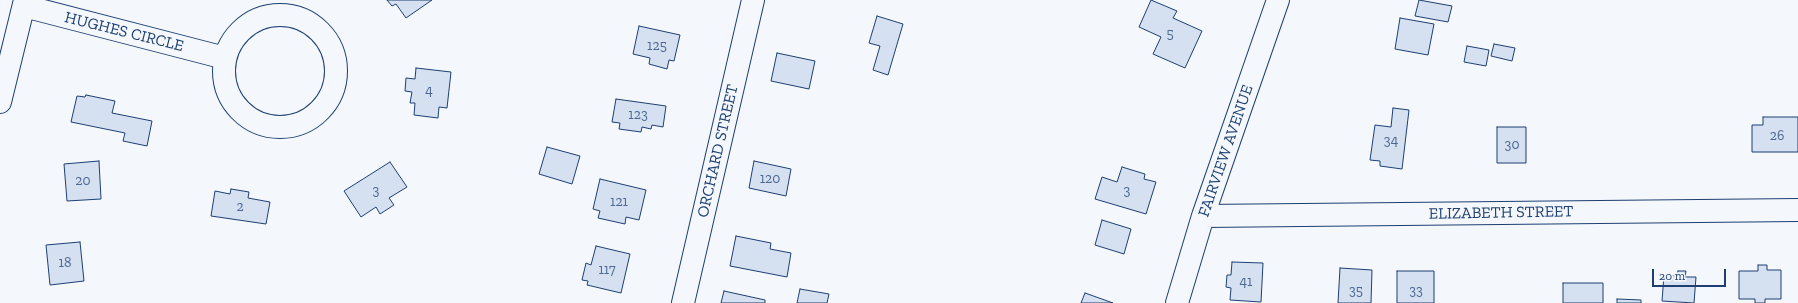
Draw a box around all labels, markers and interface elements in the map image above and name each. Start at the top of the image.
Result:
street label: HUGHES CIRCLE [63,8,185,56]
house number: 5 [1166,26,1174,42]
house number: 125 [647,38,667,54]
street label: FAIRVIEW AVENUE [1194,82,1258,220]
house number: 4 [425,83,433,99]
street label: ORCHARD STREET [693,83,743,219]
house number: 123 [628,107,648,123]
house number: 26 [1770,128,1784,144]
house number: 34 [1384,133,1398,149]
house number: 30 [1505,137,1519,153]
house number: 120 [760,171,780,187]
house number: 20 [75,173,91,189]
house number: 3 [373,183,379,199]
house number: 3 [1124,183,1130,199]
house number: 121 [610,194,628,210]
house number: 2 [236,199,244,215]
street label: ELIZABETH STREET [1429,202,1573,224]
house number: 18 [59,255,71,271]
scale bar [1654,261,1728,287]
house number: 117 [598,262,616,278]
text: 20 m [1659,269,1685,283]
house number: 41 [1240,274,1252,290]
house number: 35 [1349,283,1363,299]
house number: 33 [1409,283,1423,299]

